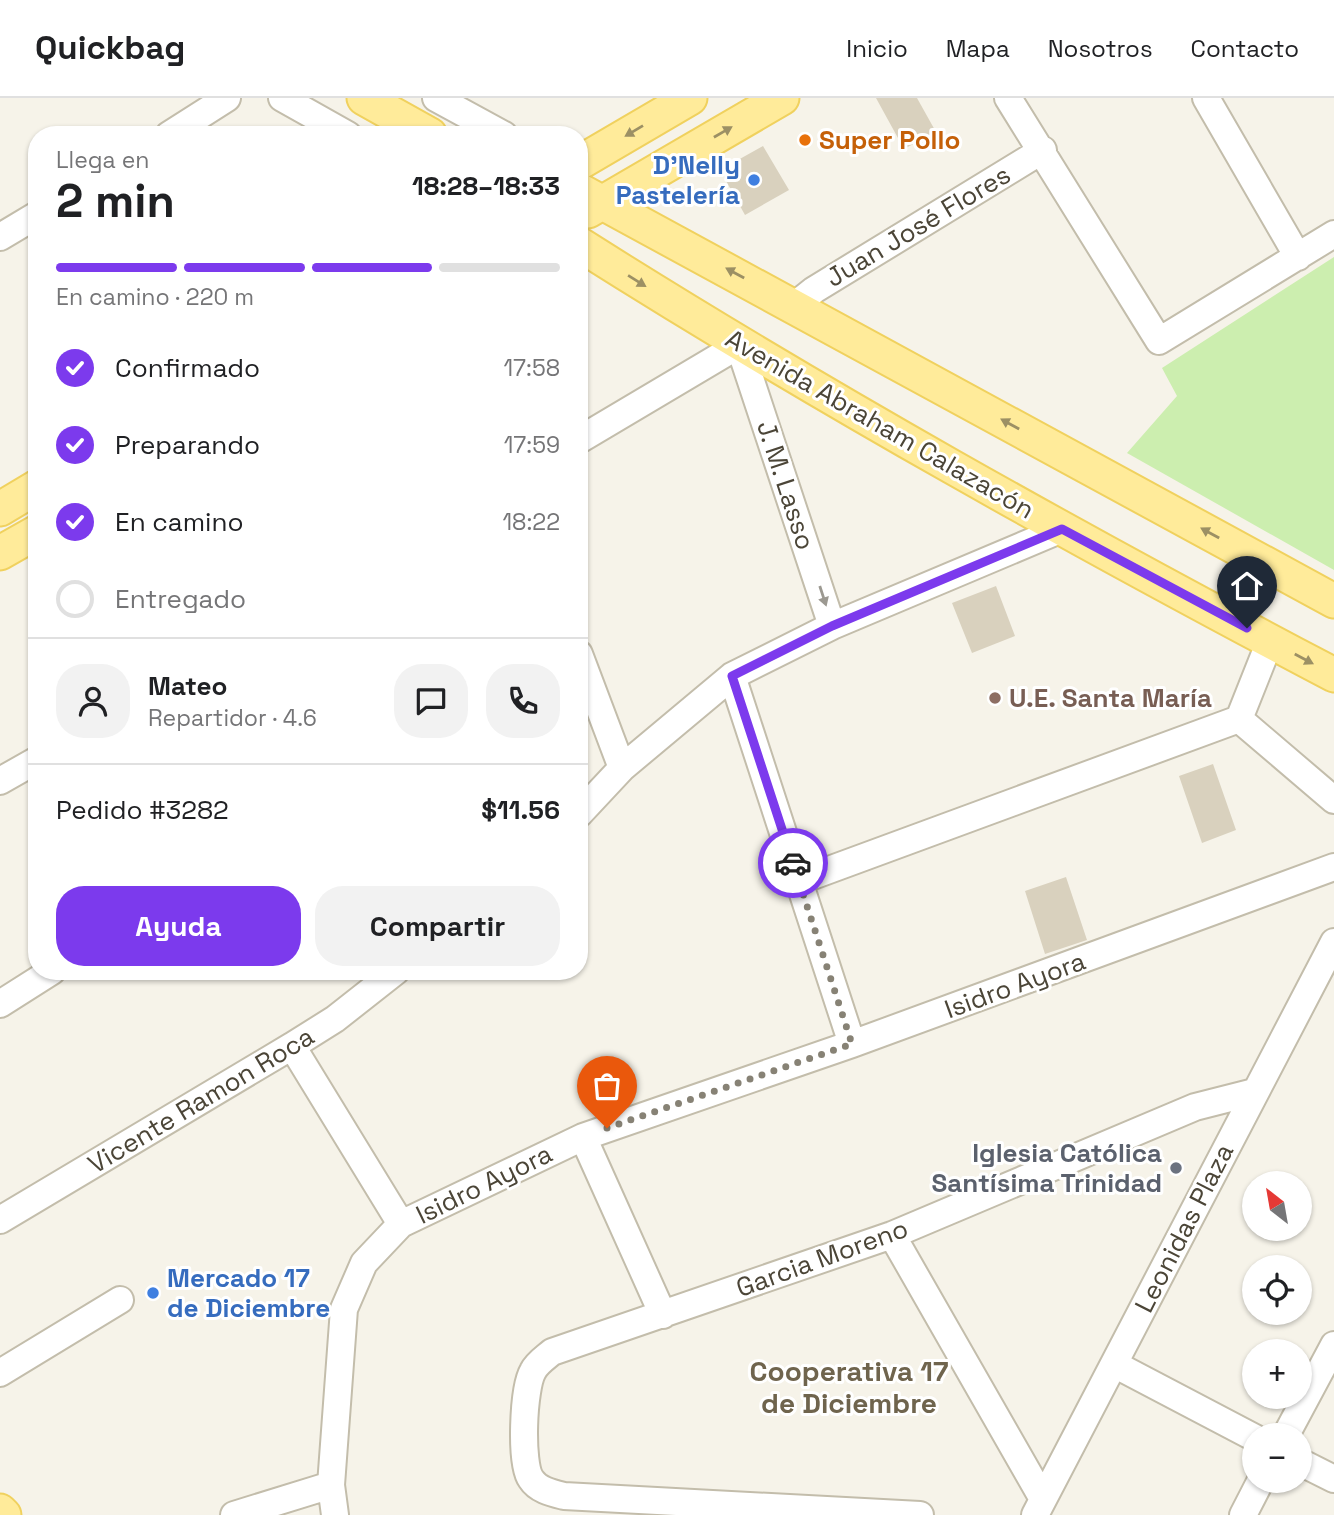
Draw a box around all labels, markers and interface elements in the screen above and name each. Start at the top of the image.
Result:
text: Quickbag [35,27,185,69]
text: Inicio [846,33,908,64]
text: Mapa [946,33,1010,64]
text: Nosotros [1048,33,1153,64]
text: Contacto [1191,33,1299,64]
place label: Super Pollo [819,123,960,157]
one-way arrow [625,124,644,137]
one-way arrow [714,126,733,139]
marker: Super Pollo [797,132,813,148]
text: Llega en [56,145,149,175]
place label: D'Nelly Pastelería [616,148,740,212]
street label: Juan José Flores [819,157,1017,295]
text: 18:28–18:33 [412,169,560,203]
text: 2 min [56,172,175,230]
marker: D'Nelly Pastelería [746,172,762,188]
one-way arrow [724,268,744,280]
one-way arrow [627,274,647,287]
text: En camino · 220 m [56,282,254,312]
street label: Avenida Abraham Calazacón [719,322,1041,526]
icon: check [56,349,94,387]
text: Confirmado [115,351,260,385]
text: 17:58 [503,353,560,383]
street label: J. M. Lasso [749,416,823,554]
one-way arrow [1000,418,1020,430]
icon: check [56,426,94,464]
text: Preparando [115,428,260,462]
text: 17:59 [504,430,560,460]
icon: check [56,503,94,541]
text: En camino [115,505,244,539]
text: 18:22 [503,507,560,537]
one-way arrow [1200,527,1219,539]
pin [1217,556,1277,628]
icon: home [1228,567,1266,605]
text: Entregado [115,582,246,616]
one-way arrow [818,585,828,606]
one-way arrow [1294,652,1314,664]
button: person [56,664,130,738]
button: chat [394,664,468,738]
button: phone [486,664,560,738]
text: Mateo [148,669,227,703]
place label: U.E. Santa María [1009,681,1212,715]
marker: U.E. Santa María [987,690,1003,706]
text: Repartidor · 4.6 [148,703,317,733]
text: Pedido #3282 [56,793,229,827]
text: $11.56 [481,793,560,827]
courier [758,828,828,898]
icon: car [774,844,812,882]
button: Ayuda [56,886,301,966]
button: Compartir [315,886,560,966]
street label: Isidro Ayora [940,944,1090,1026]
street label: Vicente Ramon Roca [82,1019,320,1181]
pin [577,1056,637,1128]
icon: bag [588,1067,626,1105]
street label: Isidro Ayora [410,1136,558,1232]
place label: Iglesia Católica Santísima Trinidad [932,1136,1162,1200]
street label: Leonidas Plaza [1127,1138,1241,1318]
marker: Iglesia Católica Santísima Trinidad [1168,1160,1184,1176]
north arrow [1242,1171,1312,1241]
map controls [1242,1171,1312,1493]
street label: Garcia Moreno [731,1211,913,1305]
button: locate [1242,1255,1312,1325]
place label: Mercado 17 de Diciembre [167,1261,330,1325]
marker: Mercado 17 de Diciembre [145,1285,161,1301]
button: + [1242,1339,1312,1409]
district label: Cooperativa 17 de Diciembre [750,1353,948,1421]
button: − [1242,1423,1312,1493]

